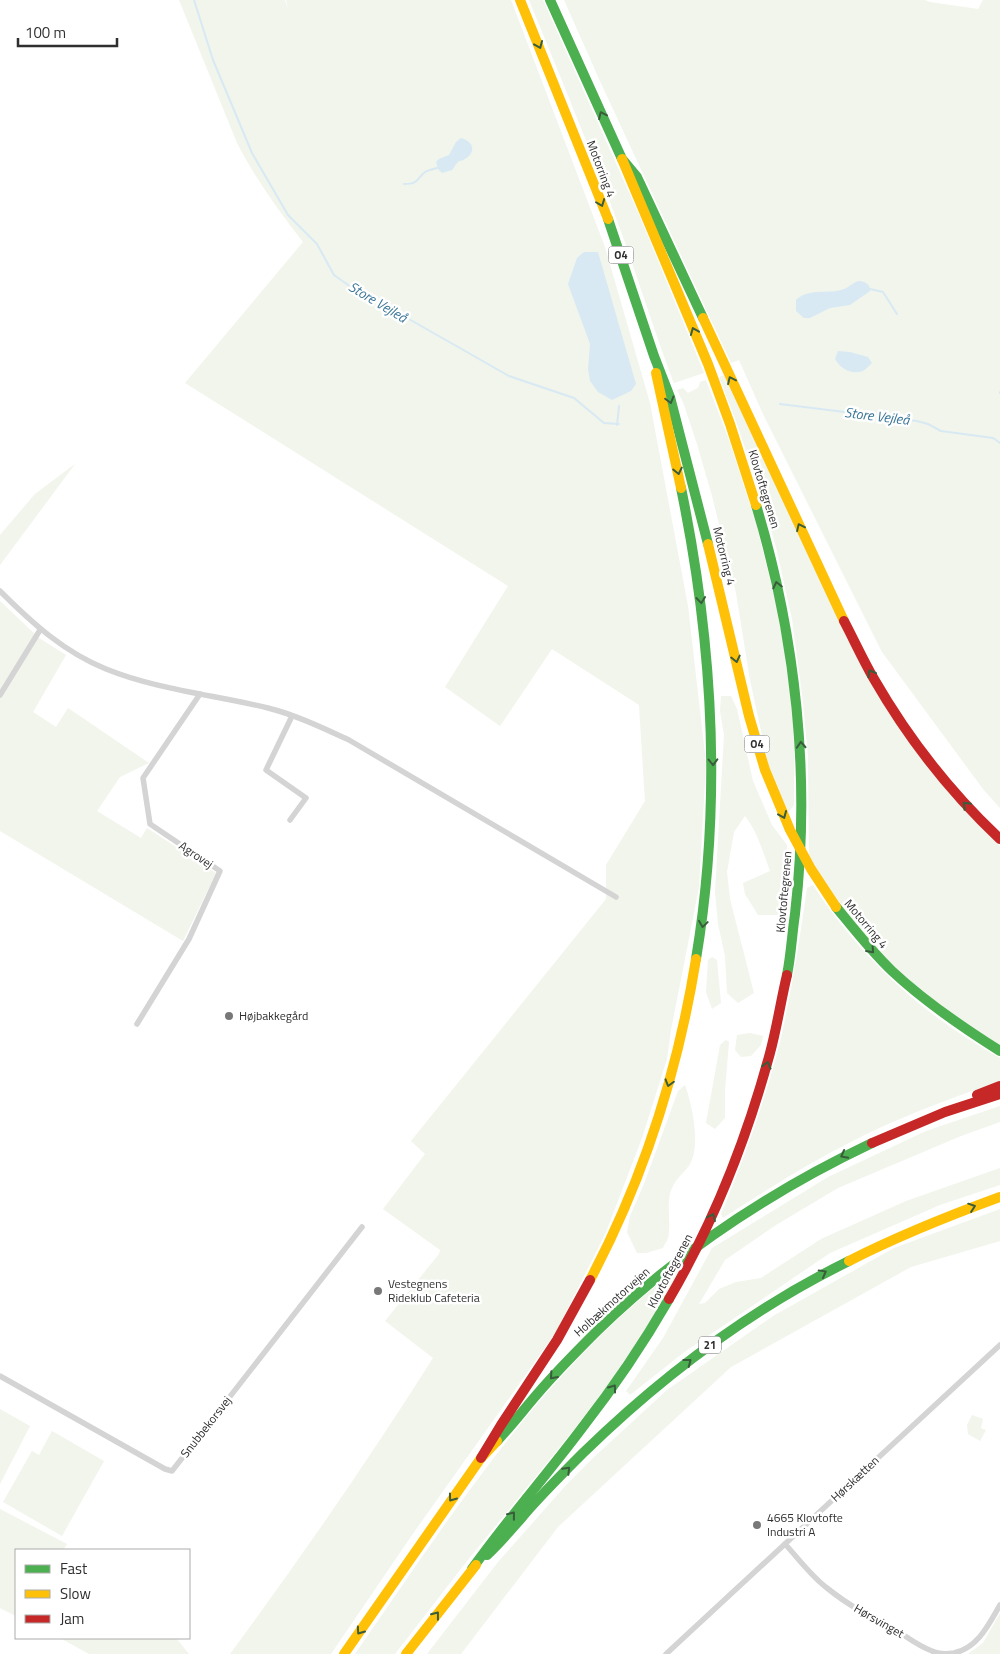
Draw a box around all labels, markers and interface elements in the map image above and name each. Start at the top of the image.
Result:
scale bar [18,15,116,47]
text: 100 m [25,21,66,44]
one-way arrow [532,40,543,49]
one-way arrow [598,111,608,120]
street label: Motorring 4 [582,138,621,200]
one-way arrow [595,199,605,207]
road number: O4 [608,246,634,264]
water label: Store Vejleå [345,276,412,328]
one-way arrow [690,327,700,336]
one-way arrow [727,376,737,385]
one-way arrow [665,396,675,404]
water label: Store Vejleå [843,401,912,430]
street label: Klovtoftegrenen [743,447,785,531]
one-way arrow [672,466,682,475]
one-way arrow [796,523,806,532]
street label: Motorring 4 [708,525,741,587]
one-way arrow [772,580,783,589]
one-way arrow [695,597,706,605]
one-way arrow [730,655,741,664]
one-way arrow [867,669,877,678]
road number: O4 [744,736,770,752]
one-way arrow [795,741,806,749]
one-way arrow [707,758,718,766]
one-way arrow [963,801,972,810]
one-way arrow [776,810,787,819]
street label: Agrovej [175,836,217,873]
street label: Klovtoftegrenen [770,850,797,933]
street label: Motorring 4 [840,895,893,953]
one-way arrow [698,920,708,929]
one-way arrow [865,945,874,954]
place label: Højbakkegård [239,1006,308,1025]
marker: Højbakkegård [223,1010,235,1022]
one-way arrow [761,1060,772,1069]
one-way arrow [665,1078,675,1087]
one-way arrow [840,1149,849,1159]
one-way arrow [967,1203,975,1213]
one-way arrow [705,1213,716,1222]
street label: Klovtoftegrenen [642,1230,697,1311]
street label: Holbækmotorvejen [569,1262,654,1341]
one-way arrow [818,1269,827,1279]
place label: Vestegnens Rideklub Cafeteria [388,1274,480,1307]
marker: Vestegnens Rideklub Cafeteria [372,1285,384,1297]
road number: 21 [699,1336,721,1354]
one-way arrow [682,1359,692,1368]
one-way arrow [550,1371,559,1380]
one-way arrow [607,1385,615,1394]
street label: Snubbekorsvej [175,1392,236,1462]
street label: Hørskætten [826,1451,883,1506]
one-way arrow [561,1467,570,1476]
one-way arrow [450,1492,458,1501]
place label: 4665 Klovtofte Industri A [767,1508,843,1541]
one-way arrow [506,1512,514,1521]
marker: 4665 Klovtofte Industri A [751,1519,763,1531]
legend [15,1549,190,1639]
text: Fast [60,1557,88,1580]
text: Slow [60,1582,91,1605]
street label: Hørsvinget [851,1599,909,1643]
text: Jam [60,1607,84,1630]
one-way arrow [430,1612,439,1621]
one-way arrow [357,1625,366,1635]

